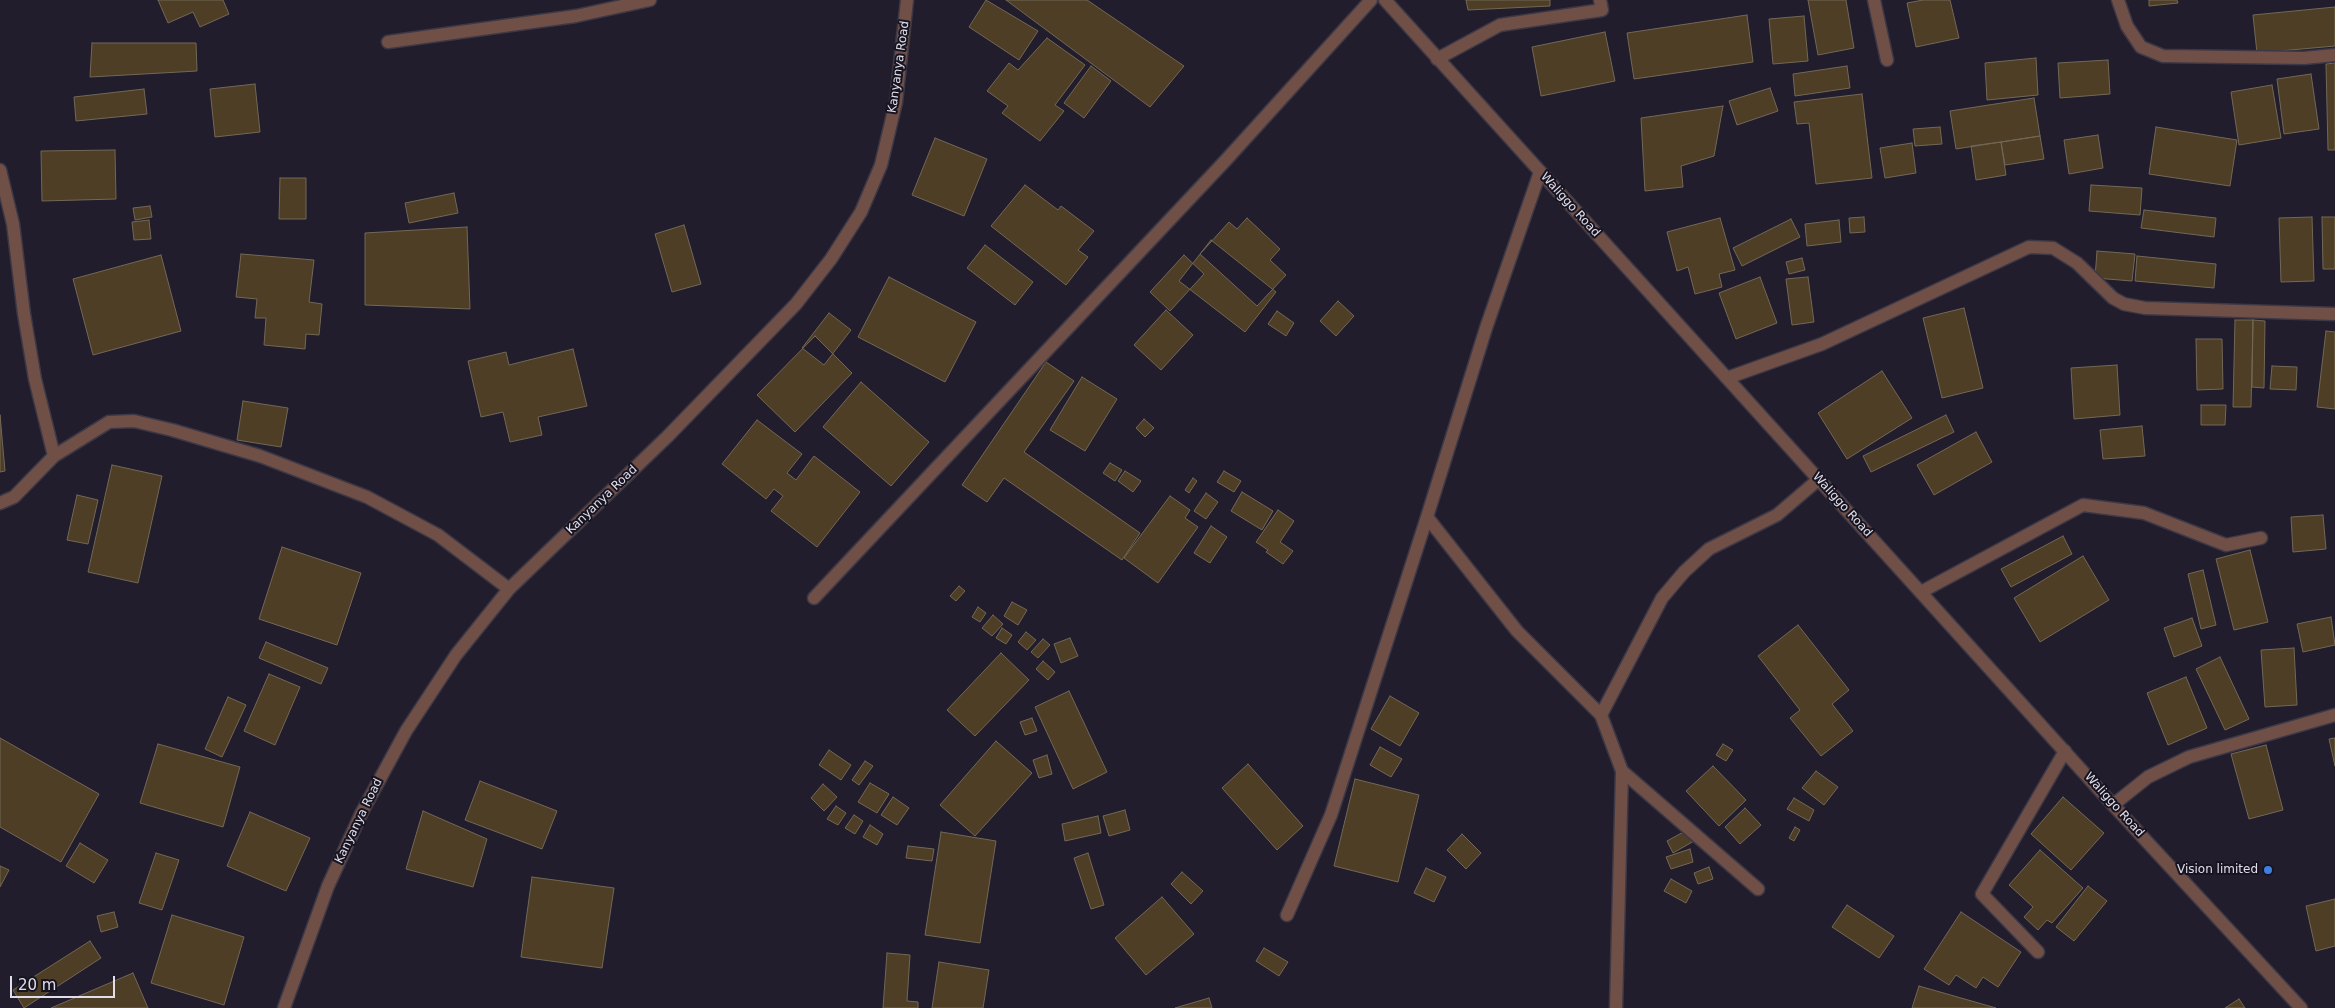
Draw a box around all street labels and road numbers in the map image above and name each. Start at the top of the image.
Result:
street label: Kanyanya Road [885,20,913,114]
street label: Waliggo Road [1537,170,1603,240]
street label: Kanyanya Road [564,462,640,538]
street label: Waliggo Road [1809,470,1875,540]
street label: Waliggo Road [2081,770,2147,840]
street label: Kanyanya Road [332,776,386,866]

